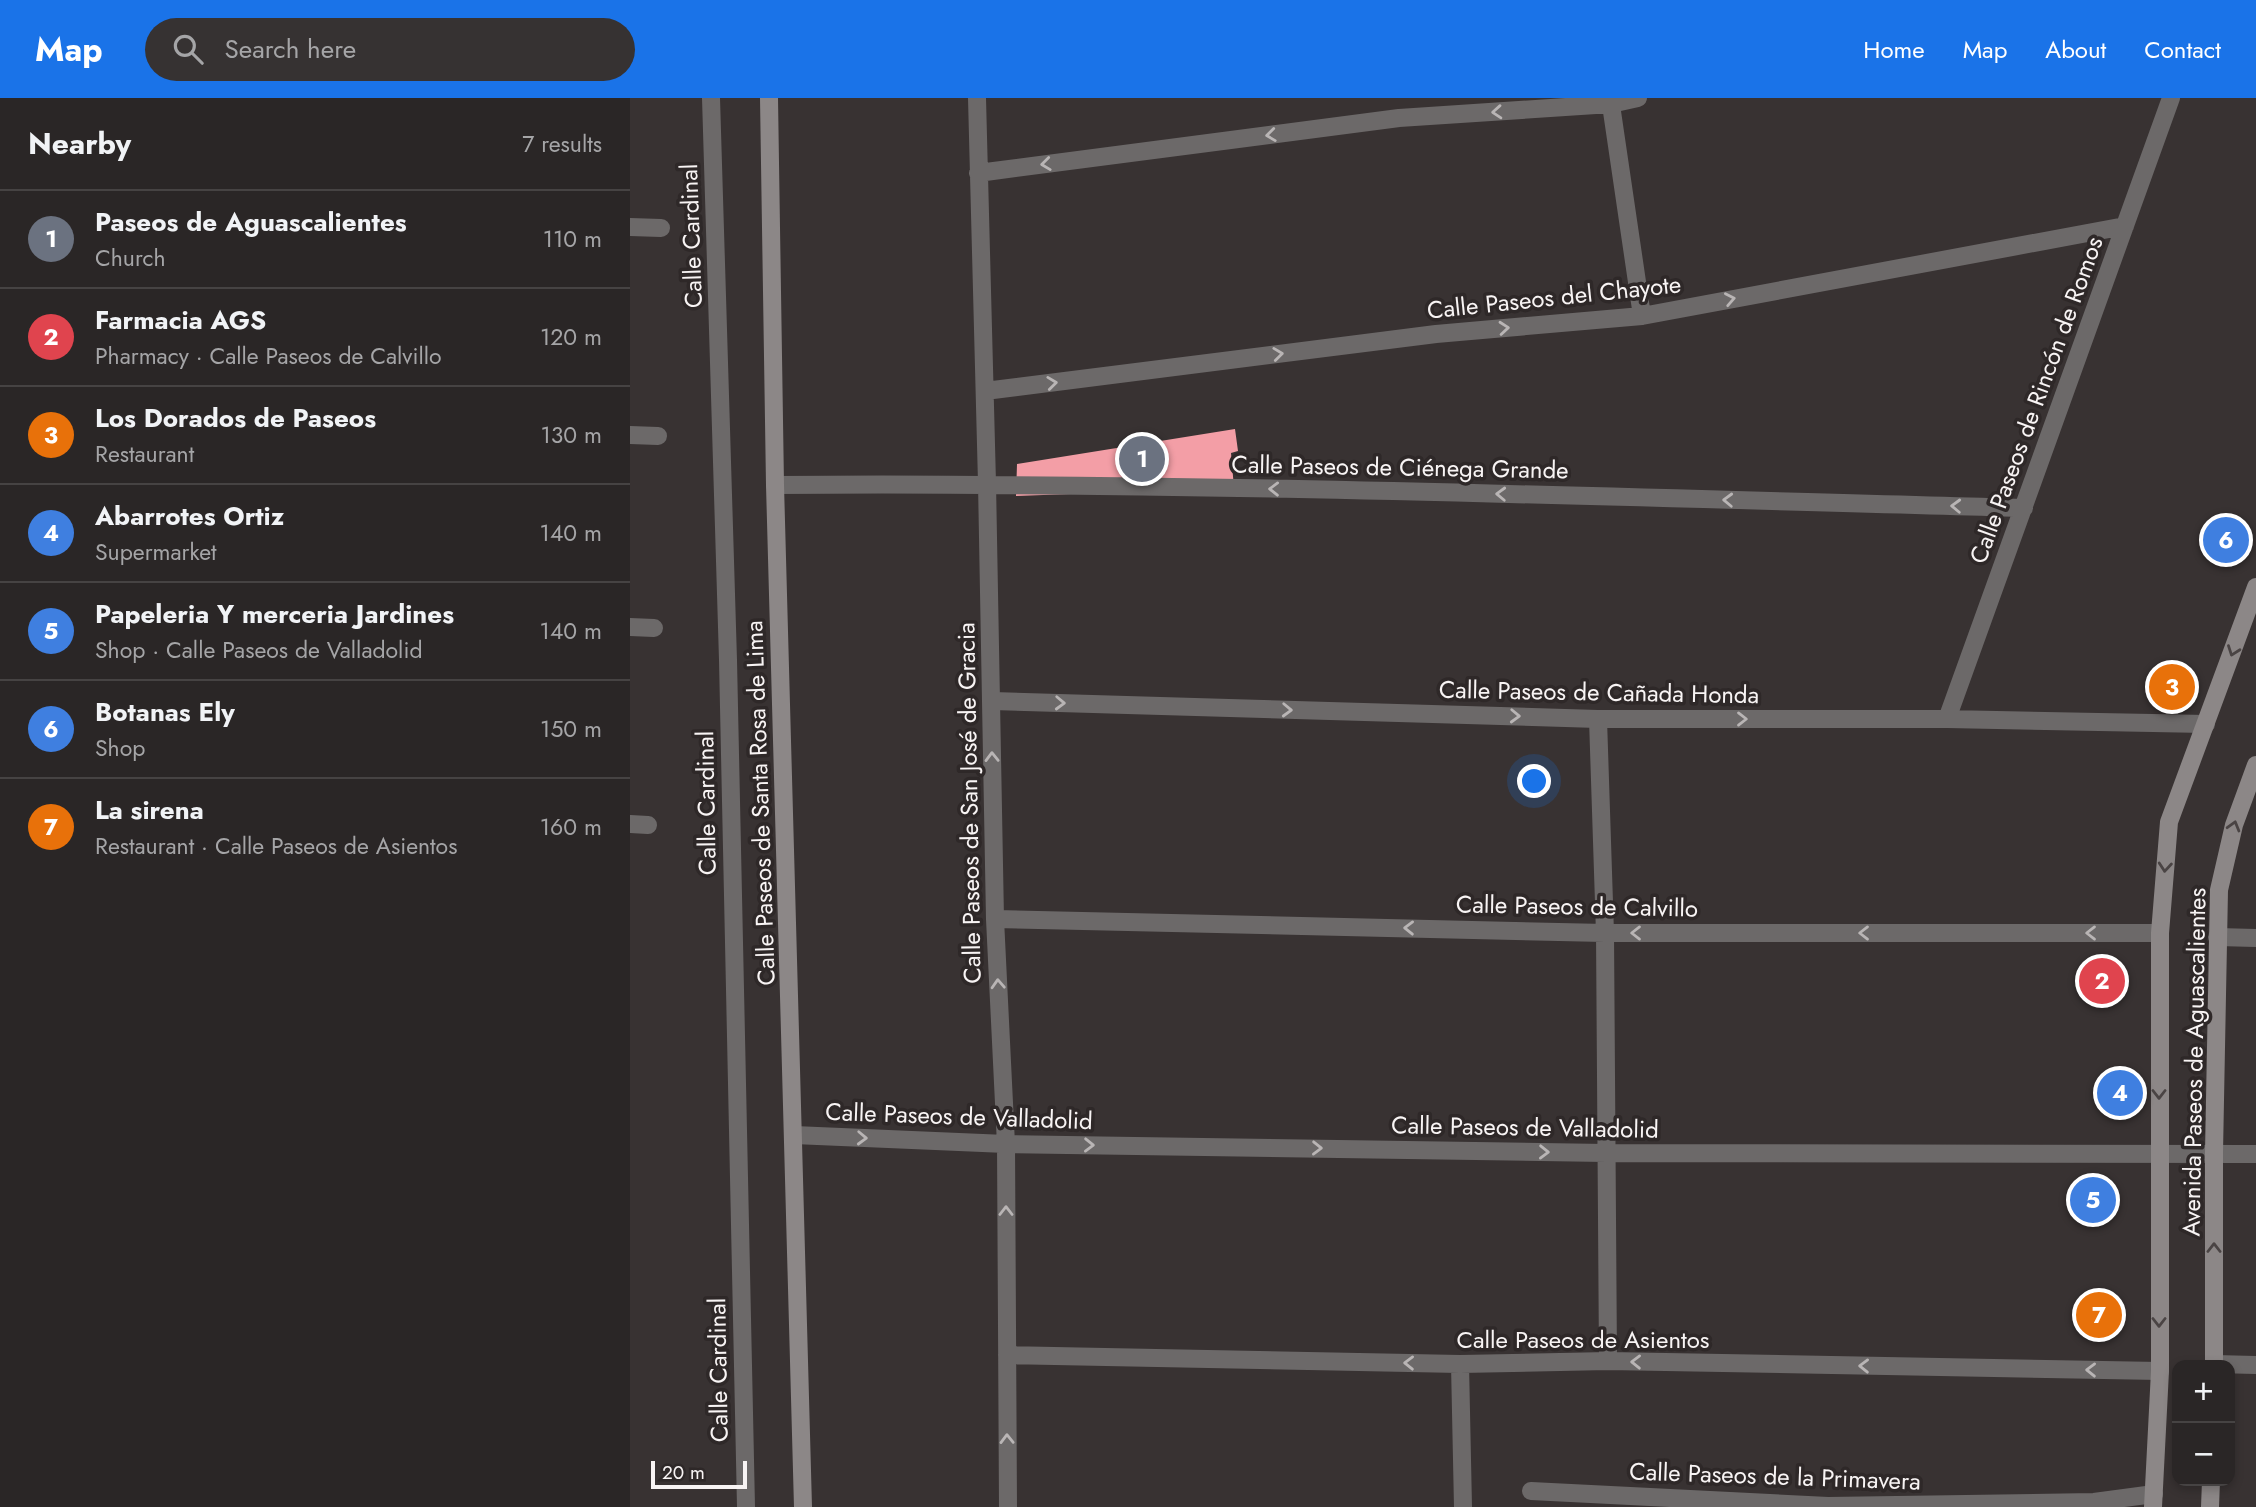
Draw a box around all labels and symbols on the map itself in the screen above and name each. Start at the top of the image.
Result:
one-way arrow [1492,104,1503,119]
one-way arrow [1265,127,1277,142]
one-way arrow [1040,156,1052,171]
street label: Calle Cardinal [671,163,711,309]
street label: Calle Paseos de Rincón de Romos [1960,232,2112,568]
street label: Calle Paseos del Chayote [1425,266,1683,328]
one-way arrow [1723,293,1735,308]
one-way arrow [1499,321,1510,336]
one-way arrow [1272,347,1284,362]
one-way arrow [1047,375,1058,390]
pin: 1 [1119,433,1165,485]
street label: Calle Paseos de Ciénega Grande [1231,447,1569,487]
one-way arrow [1268,481,1279,496]
one-way arrow [1495,487,1506,502]
one-way arrow [1723,493,1734,508]
one-way arrow [1950,499,1961,514]
pin: 6 [2203,514,2249,566]
street label: Calle Paseos de Santa Rosa de Lima [736,620,784,986]
street label: Calle Paseos de San José de Gracia [948,622,990,984]
one-way arrow [2227,645,2241,657]
pin: 3 [2149,661,2195,713]
street label: Calle Paseos de Cañada Honda [1438,672,1760,712]
one-way arrow [1055,696,1066,711]
one-way arrow [1282,702,1293,717]
one-way arrow [1509,709,1520,724]
one-way arrow [1737,711,1748,727]
street label: Calle Cardinal [687,731,725,875]
one-way arrow [984,751,1000,761]
your location [1517,764,1551,798]
one-way arrow [2226,821,2241,833]
one-way arrow [2158,862,2173,873]
street label: Calle Paseos de Calvillo [1456,886,1698,926]
street label: Avenida Paseos de Aguascalientes [2173,887,2215,1237]
one-way arrow [1403,921,1414,936]
one-way arrow [1631,925,1641,941]
one-way arrow [1858,925,1869,941]
one-way arrow [2086,925,2096,941]
pin: 2 [2079,955,2125,1007]
one-way arrow [990,978,1005,989]
pin: 4 [2097,1067,2143,1119]
one-way arrow [2151,1090,2167,1100]
street label: Calle Paseos de Valladolid [825,1094,1093,1138]
street label: Calle Paseos de Valladolid [1391,1107,1659,1147]
one-way arrow [857,1130,868,1145]
one-way arrow [1085,1137,1095,1153]
one-way arrow [1312,1141,1323,1156]
one-way arrow [1540,1144,1550,1160]
pin: 5 [2070,1174,2116,1226]
one-way arrow [998,1206,1014,1216]
one-way arrow [2206,1242,2222,1253]
pin: 7 [2076,1289,2122,1341]
street label: Calle Cardinal [699,1298,737,1442]
one-way arrow [2151,1317,2167,1328]
street label: Calle Paseos de Asientos [1456,1322,1710,1357]
one-way arrow [1631,1354,1641,1370]
one-way arrow [1403,1356,1414,1371]
one-way arrow [1858,1358,1869,1373]
one-way arrow [2086,1362,2097,1377]
one-way arrow [1000,1433,1015,1444]
street label: Calle Paseos de la Primavera [1629,1453,1921,1499]
scale bar [651,1458,747,1490]

